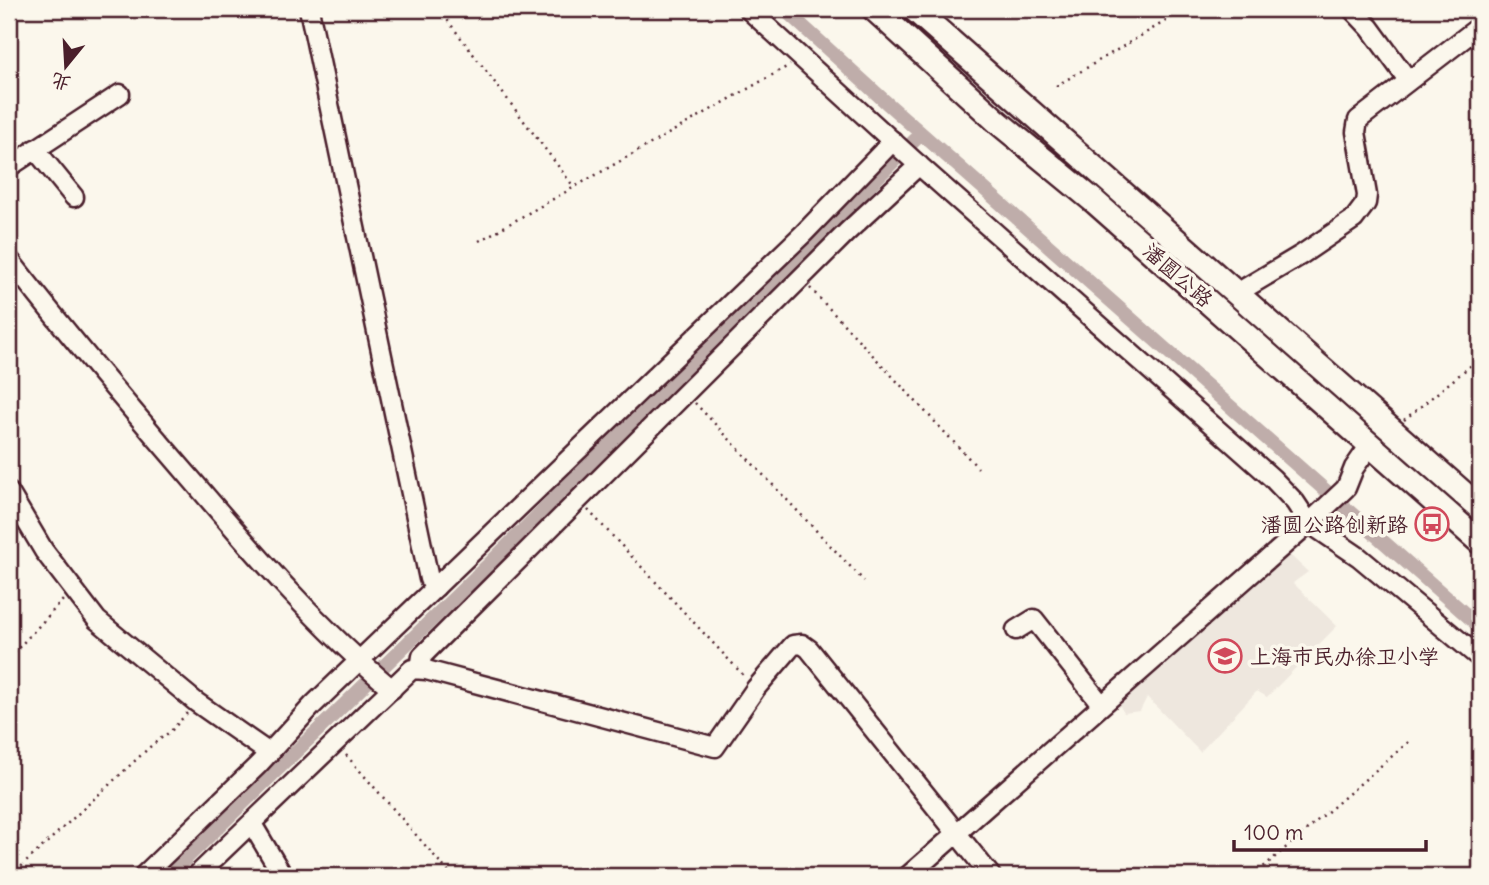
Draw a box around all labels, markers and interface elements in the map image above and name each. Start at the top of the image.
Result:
north arrow [32,32,102,102]
text: 北 [48,68,73,97]
street label: 潘圆公路 [1137,237,1219,313]
bus stop icon: 潘圆公路创新路 [1413,505,1451,543]
place label: 潘圆公路创新路 [1261,511,1408,538]
school or university icon: 上海市民办徐卫小学 [1206,637,1244,675]
place label: 上海市民办徐卫小学 [1250,643,1439,670]
scale bar [1234,808,1426,852]
text: 100 m [1244,819,1303,846]

